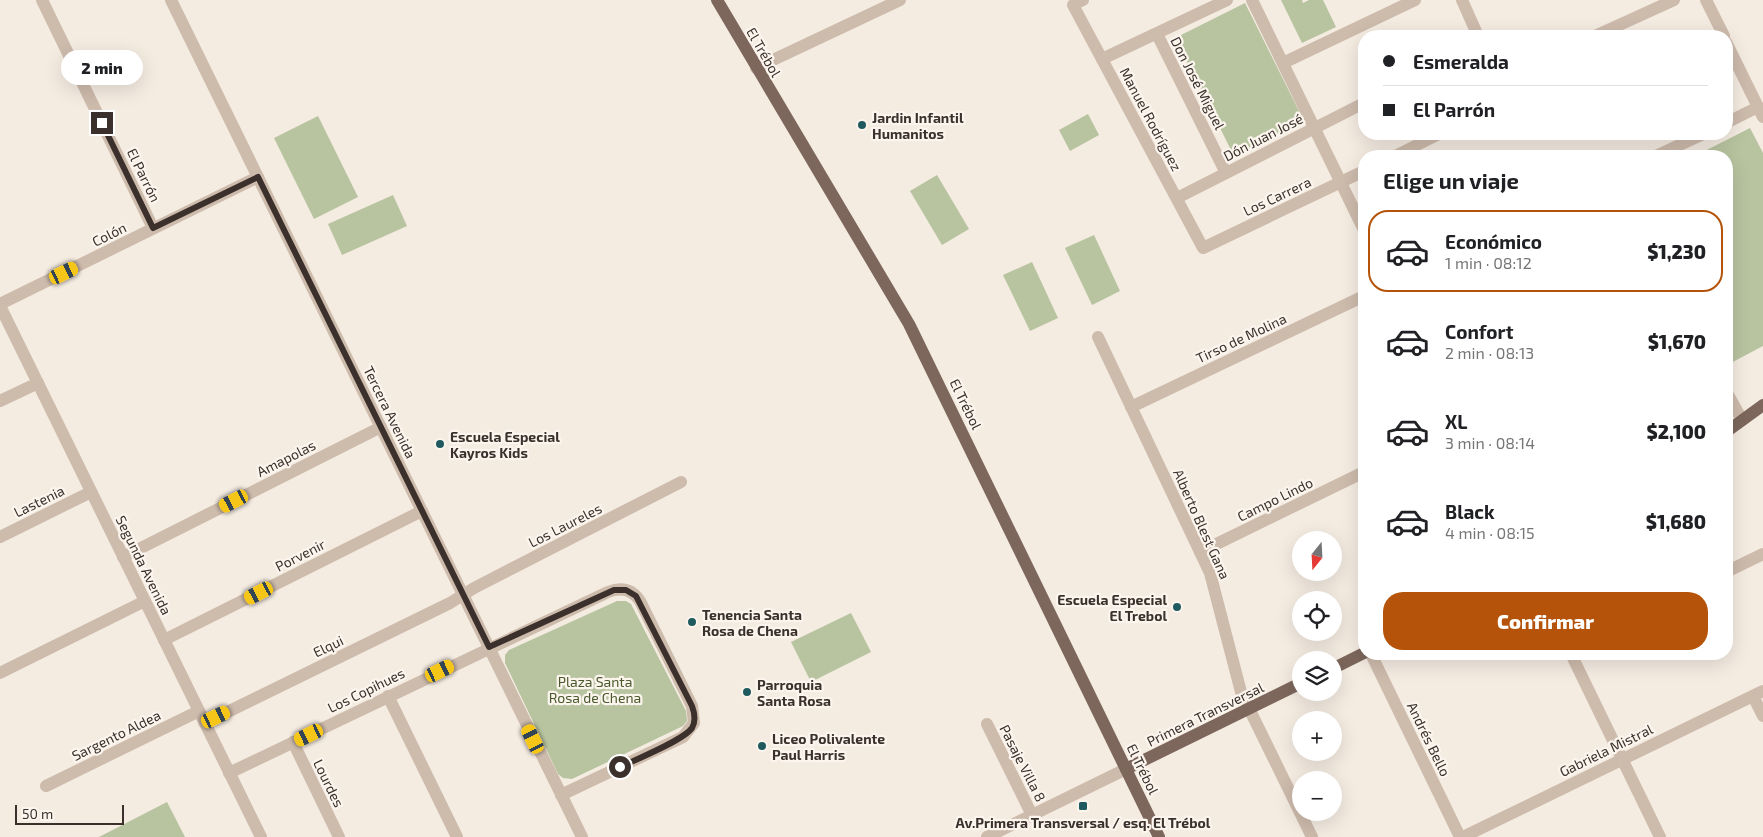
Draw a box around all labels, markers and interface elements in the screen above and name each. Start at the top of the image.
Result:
street label: El Trébol [743,24,785,80]
street label: Don José Miguel [1167,34,1229,133]
text: Esmeralda [1413,50,1509,73]
callout: 2 min [61,51,143,86]
text: 2 min [81,58,123,77]
street label: Manuel Rodríguez [1117,64,1185,174]
text: El Parrón [1413,98,1495,121]
place label: Jardin Infantil Humanitos [872,109,964,142]
street label: Dón Juan José [1220,110,1306,164]
route end [91,112,113,134]
marker: Jardin Infantil Humanitos [856,119,868,131]
street label: El Parrón [124,145,164,205]
text: Elige un viaje [1383,167,1519,193]
street label: Los Carrera [1240,173,1314,219]
street label: Colón [89,218,129,250]
icon: car [1385,229,1430,274]
text: Económico [1445,230,1542,253]
text: $1,230 [1647,240,1706,263]
text: 1 min · 08:12 [1445,253,1532,272]
car [47,260,80,286]
street label: Tirso de Molina [1193,310,1289,366]
icon: car [1385,319,1430,364]
text: Confort [1445,320,1513,343]
text: $1,670 [1648,330,1706,353]
text: 2 min · 08:13 [1445,343,1534,362]
street label: Tercera Avenida [360,363,420,461]
street label: El Trébol [946,376,986,433]
icon: car [1385,409,1430,454]
text: XL [1445,410,1467,433]
text: $2,100 [1647,420,1706,443]
place label: Escuela Especial Kayros Kids [450,428,560,461]
text: 3 min · 08:14 [1445,433,1535,452]
street label: Amapolas [254,436,318,480]
marker: Escuela Especial Kayros Kids [434,438,446,450]
street label: Alberto Blest Gana [1170,466,1234,582]
street label: Campo Lindo [1234,473,1316,525]
street label: Lastenia [11,481,67,521]
car [217,488,250,514]
street label: Los Laureles [526,499,604,551]
icon: car [1385,499,1430,544]
text: Black [1445,500,1495,523]
text: $1,680 [1646,510,1706,533]
street label: Segunda Avenida [113,513,175,617]
text: 4 min · 08:15 [1445,523,1535,542]
north arrow [1292,531,1342,581]
map controls [1292,531,1342,821]
street label: Porvenir [272,535,328,575]
car [242,580,275,606]
place label: Escuela Especial El Trebol [1057,591,1167,624]
button: locate [1292,591,1342,641]
button: Confirmar [1383,592,1708,650]
marker: Escuela Especial El Trebol [1171,601,1183,613]
place label: Tenencia Santa Rosa de Chena [702,606,802,639]
marker: Tenencia Santa Rosa de Chena [686,616,698,628]
street label: Elqui [310,631,346,661]
button: layers [1292,651,1342,701]
car [423,658,456,684]
street label: Los Copihues [325,664,407,716]
park label: Plaza Santa Rosa de Chena [549,673,641,706]
place label: Parroquia Santa Rosa [757,676,831,709]
street label: Primera Transversal [1144,678,1267,750]
marker: Parroquia Santa Rosa [741,686,753,698]
street label: Andrés Bello [1404,699,1454,779]
car [199,704,232,730]
street label: Sargento Aldea [69,706,163,764]
button: + [1292,711,1342,761]
street label: Gabriela Mistral [1557,720,1656,780]
car [292,722,325,748]
car [519,722,546,756]
street label: Pasaje Villa 8 [996,722,1050,804]
place label: Liceo Polivalente Paul Harris [772,730,885,763]
marker: Liceo Polivalente Paul Harris [756,740,768,752]
street label: El Trébol [1123,741,1163,798]
street label: Lourdes [310,756,348,810]
route start [609,756,631,778]
button: − [1292,771,1342,821]
marker: Av.Primera Transversal / esq. El Trébol [1077,800,1089,812]
scale bar [15,802,124,825]
text: 50 m [22,805,53,822]
place label: Av.Primera Transversal / esq. El Trébol [956,814,1211,831]

